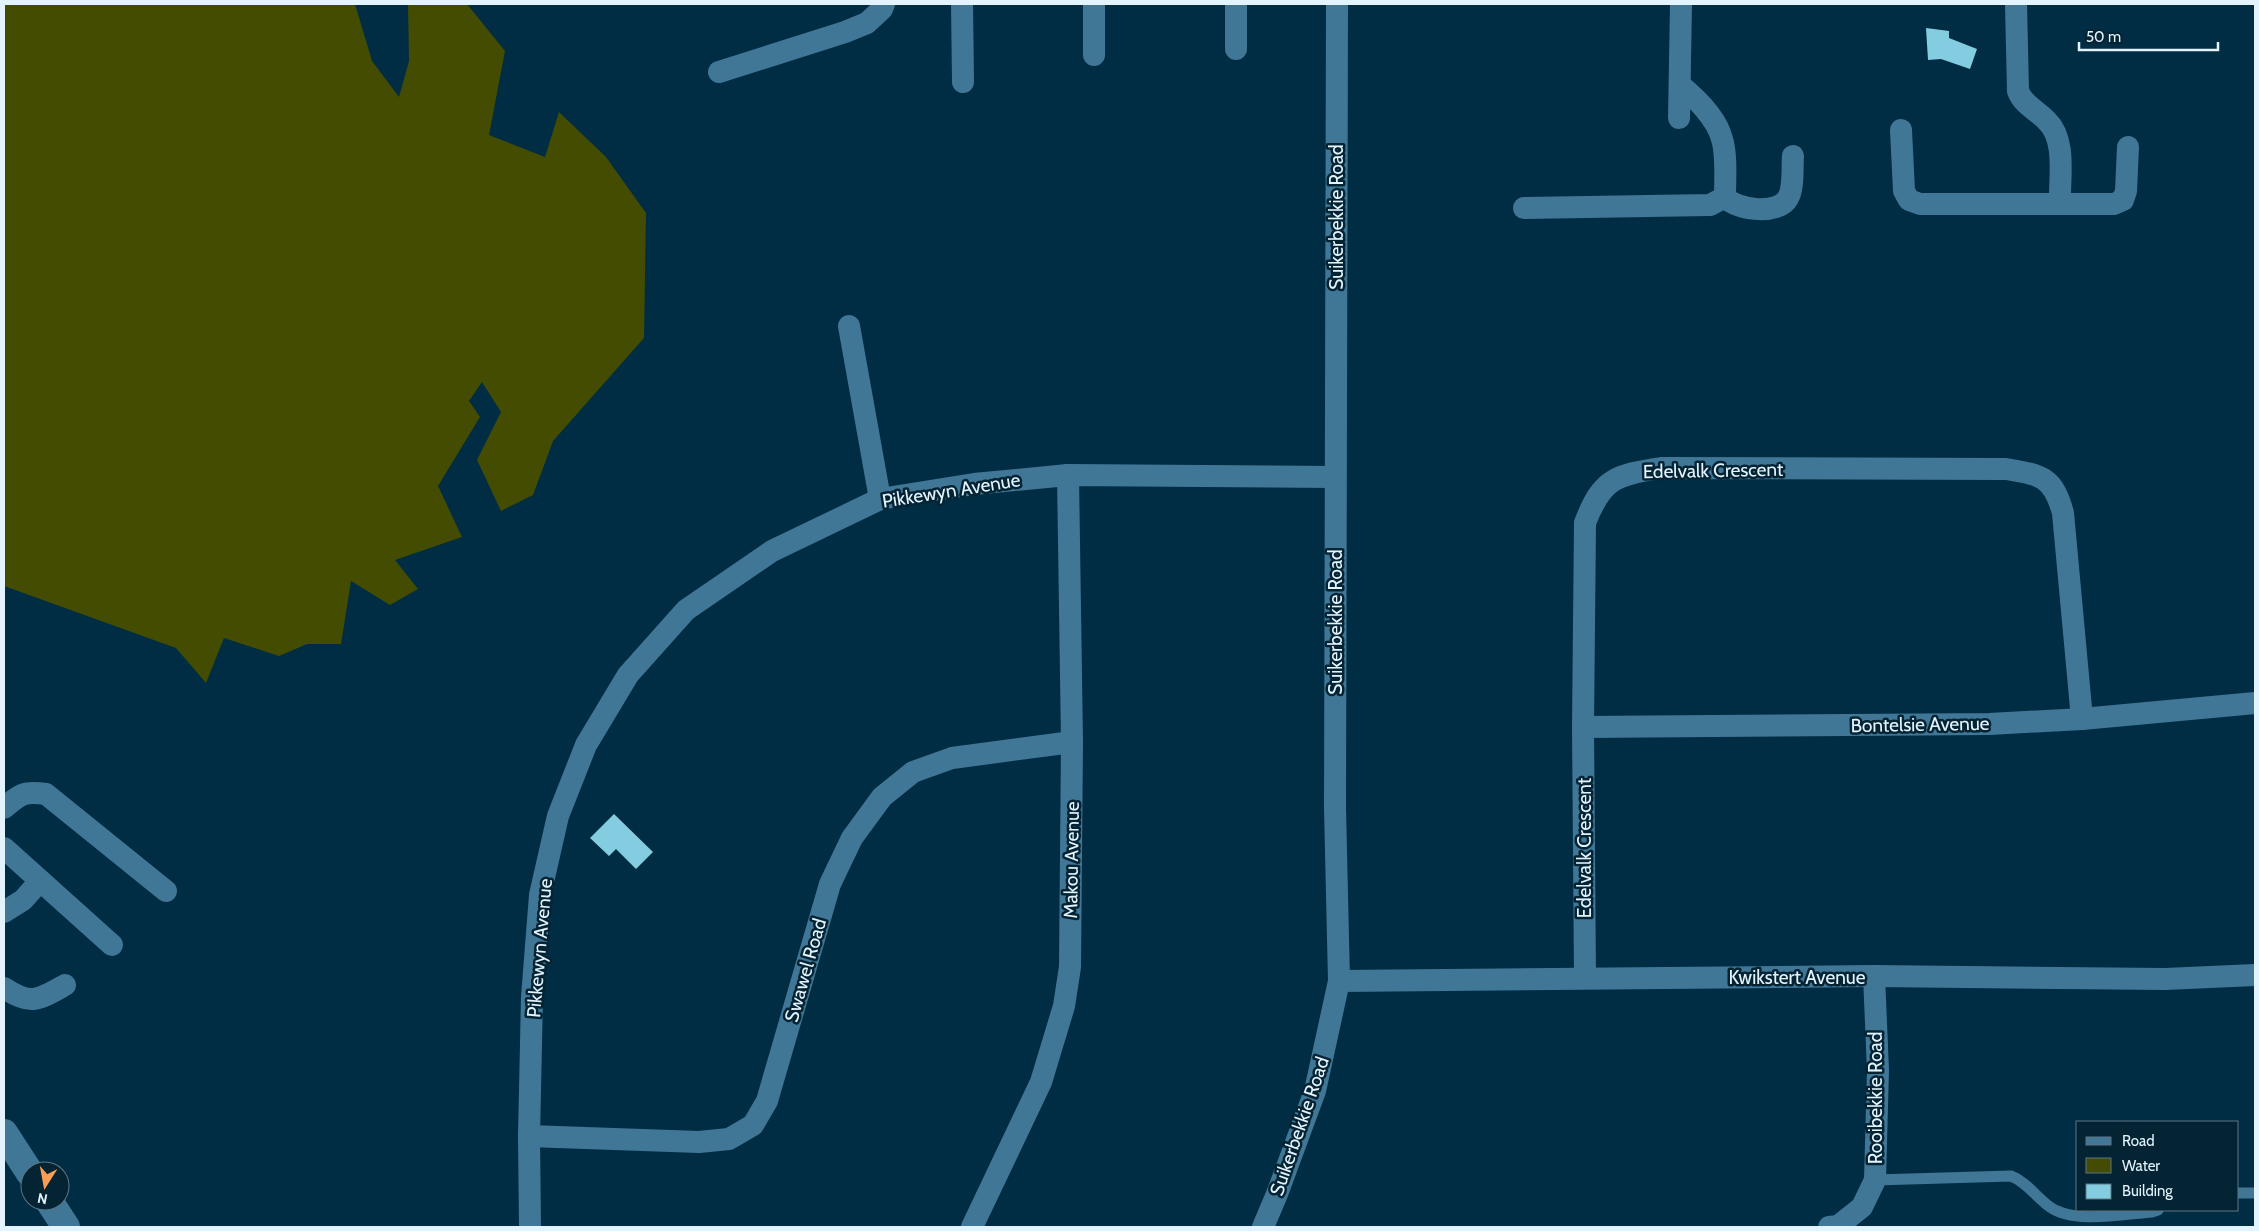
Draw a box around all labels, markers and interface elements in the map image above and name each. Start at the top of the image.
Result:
scale bar [2079,20,2218,52]
text: 50 m [2086,28,2121,46]
street label: Suikerbekkie Road [1325,144,1348,290]
street label: Edelvalk Crescent [1643,458,1784,483]
street label: Pikkewyn Avenue [880,468,1022,513]
street label: Suikerbekkie Road [1324,549,1347,695]
street label: Bontelsie Avenue [1850,712,1990,737]
street label: Edelvalk Crescent [1573,777,1596,918]
street label: Makou Avenue [1059,801,1084,919]
street label: Pikkewyn Avenue [522,877,557,1019]
street label: Swawel Road [780,916,831,1025]
street label: Kwikstert Avenue [1728,966,1866,989]
street label: Rooibekkie Road [1864,1032,1887,1164]
street label: Suikerbekkie Road [1265,1054,1334,1199]
legend [2076,1121,2239,1211]
text: Road [2122,1132,2155,1150]
text: Water [2122,1157,2160,1175]
north arrow [20,1161,70,1211]
text: Building [2122,1182,2173,1200]
text: N [36,1189,49,1209]

